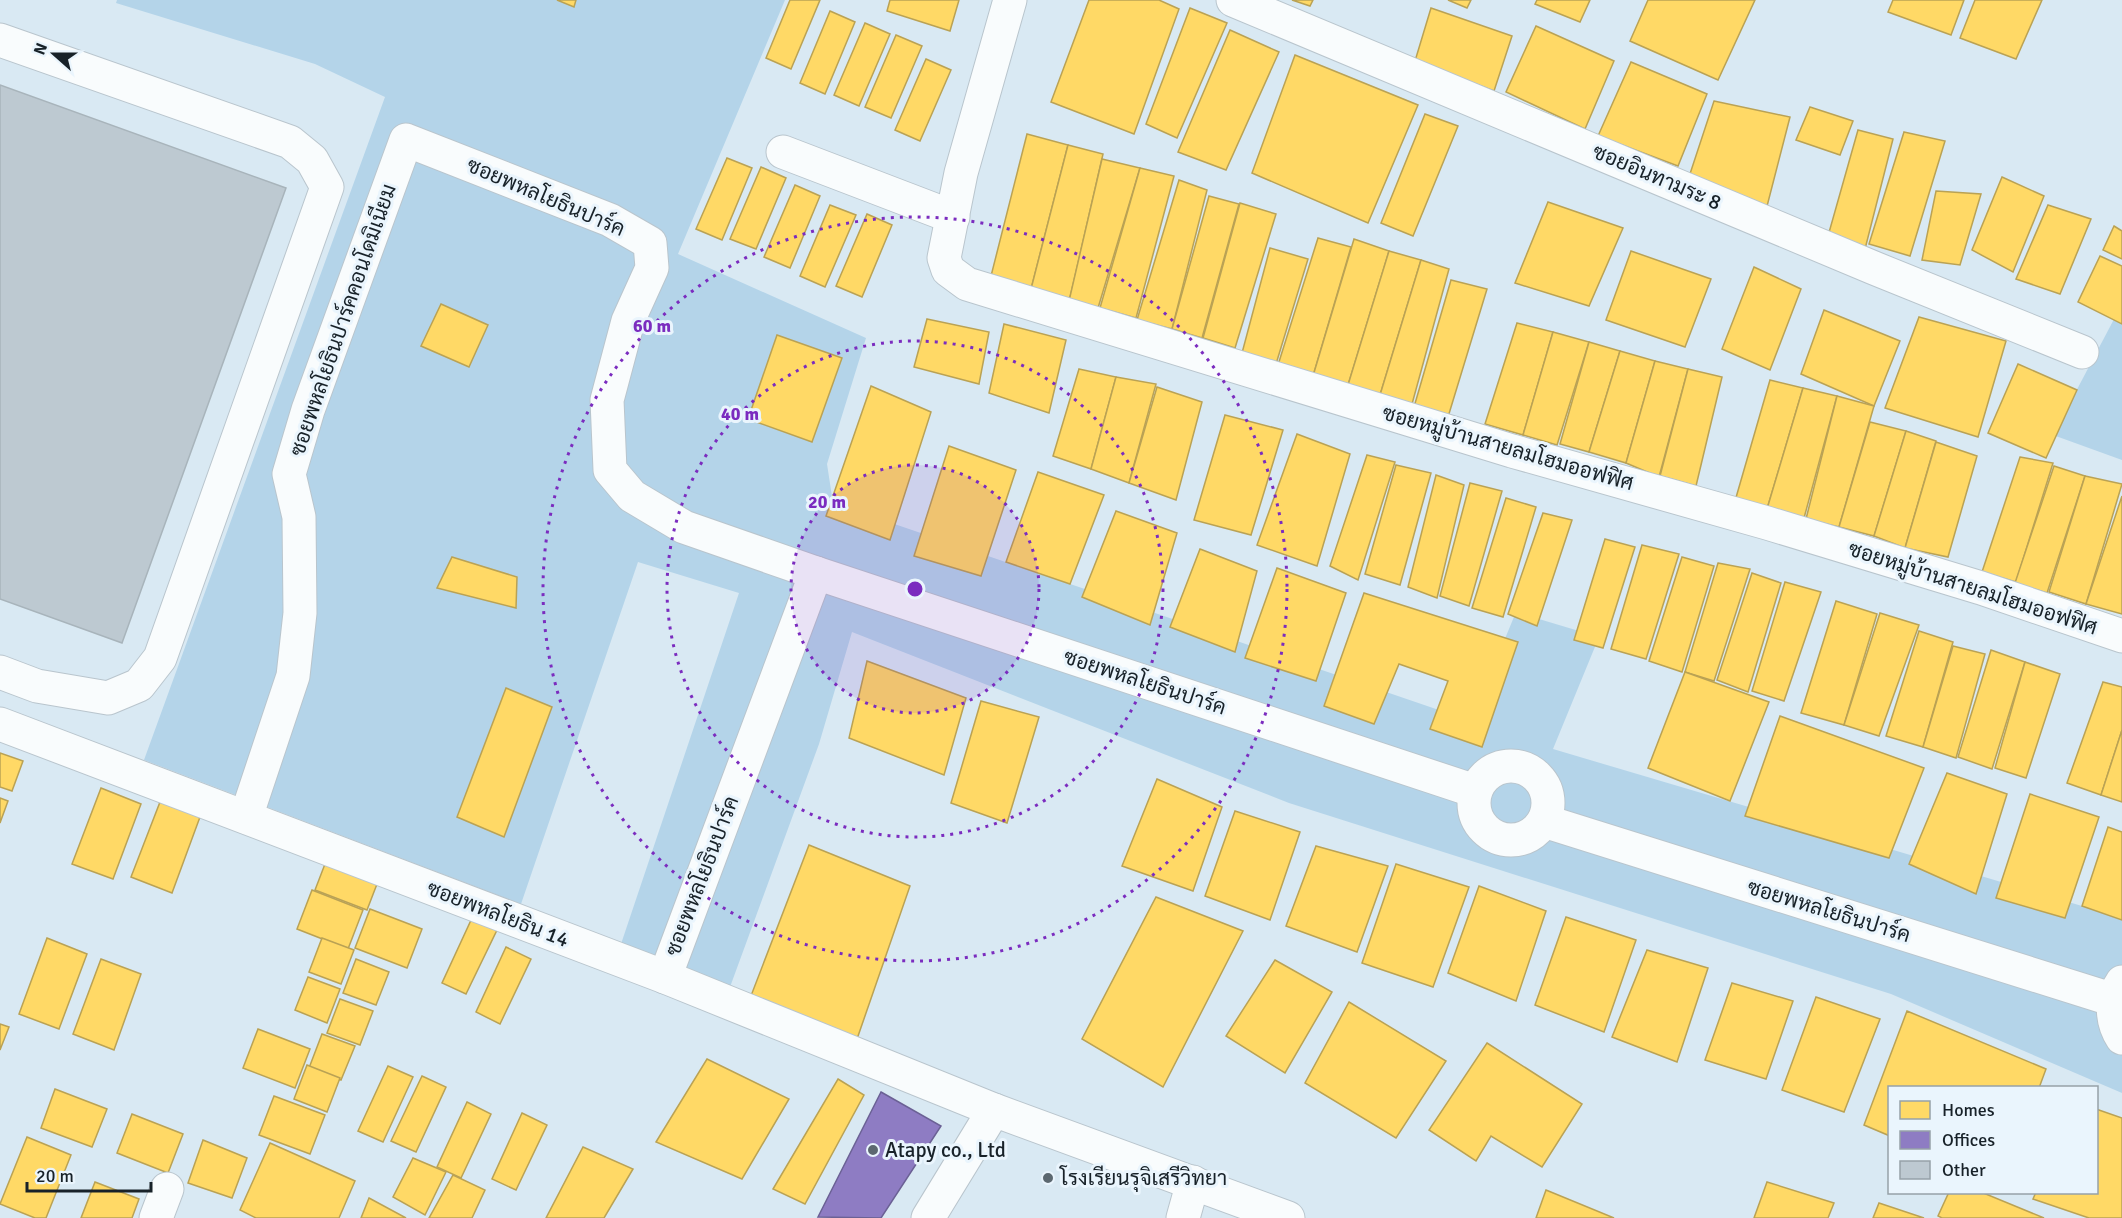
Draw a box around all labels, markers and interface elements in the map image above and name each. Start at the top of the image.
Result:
north arrow [24,24,84,84]
text: N [30,40,52,58]
street label: ซอยอินทามระ 8 [1589,138,1725,216]
street label: ซอยพหลโยธินปาร์ค [463,151,629,242]
street label: ซอยพหลโยธินปาร์คคอนโดมิเนียม [283,180,402,459]
text: 60 m [633,315,671,337]
street label: ซอยหมู่บ้านสายลมโฮมออฟฟิศ [1379,400,1637,498]
text: 40 m [721,403,759,425]
text: 20 m [808,491,846,513]
street label: ซอยหมู่บ้านสายลมโฮมออฟฟิศ [1845,535,2101,642]
centre of rings [905,579,925,599]
street label: ซอยพหลโยธินปาร์ค [1060,643,1230,721]
street label: ซอยพหลโยธินปาร์ค [659,792,744,960]
street label: ซอยพหลโยธินปาร์ค [1744,873,1914,948]
street label: ซอยพหลโยธิน 14 [423,875,573,953]
legend [1888,1086,2098,1194]
text: Homes [1942,1099,1995,1121]
text: Offices [1942,1129,1995,1151]
place label: Atapy co., Ltd [885,1137,1006,1163]
marker: Atapy co., Ltd [866,1143,880,1157]
scale bar [27,1155,152,1193]
text: Other [1942,1159,1986,1181]
text: 20 m [36,1165,74,1187]
place label: โรงเรียนรุจิเสรีวิทยา [1059,1165,1227,1192]
marker: โรงเรียนรุจิเสรีวิทยา [1041,1171,1055,1185]

